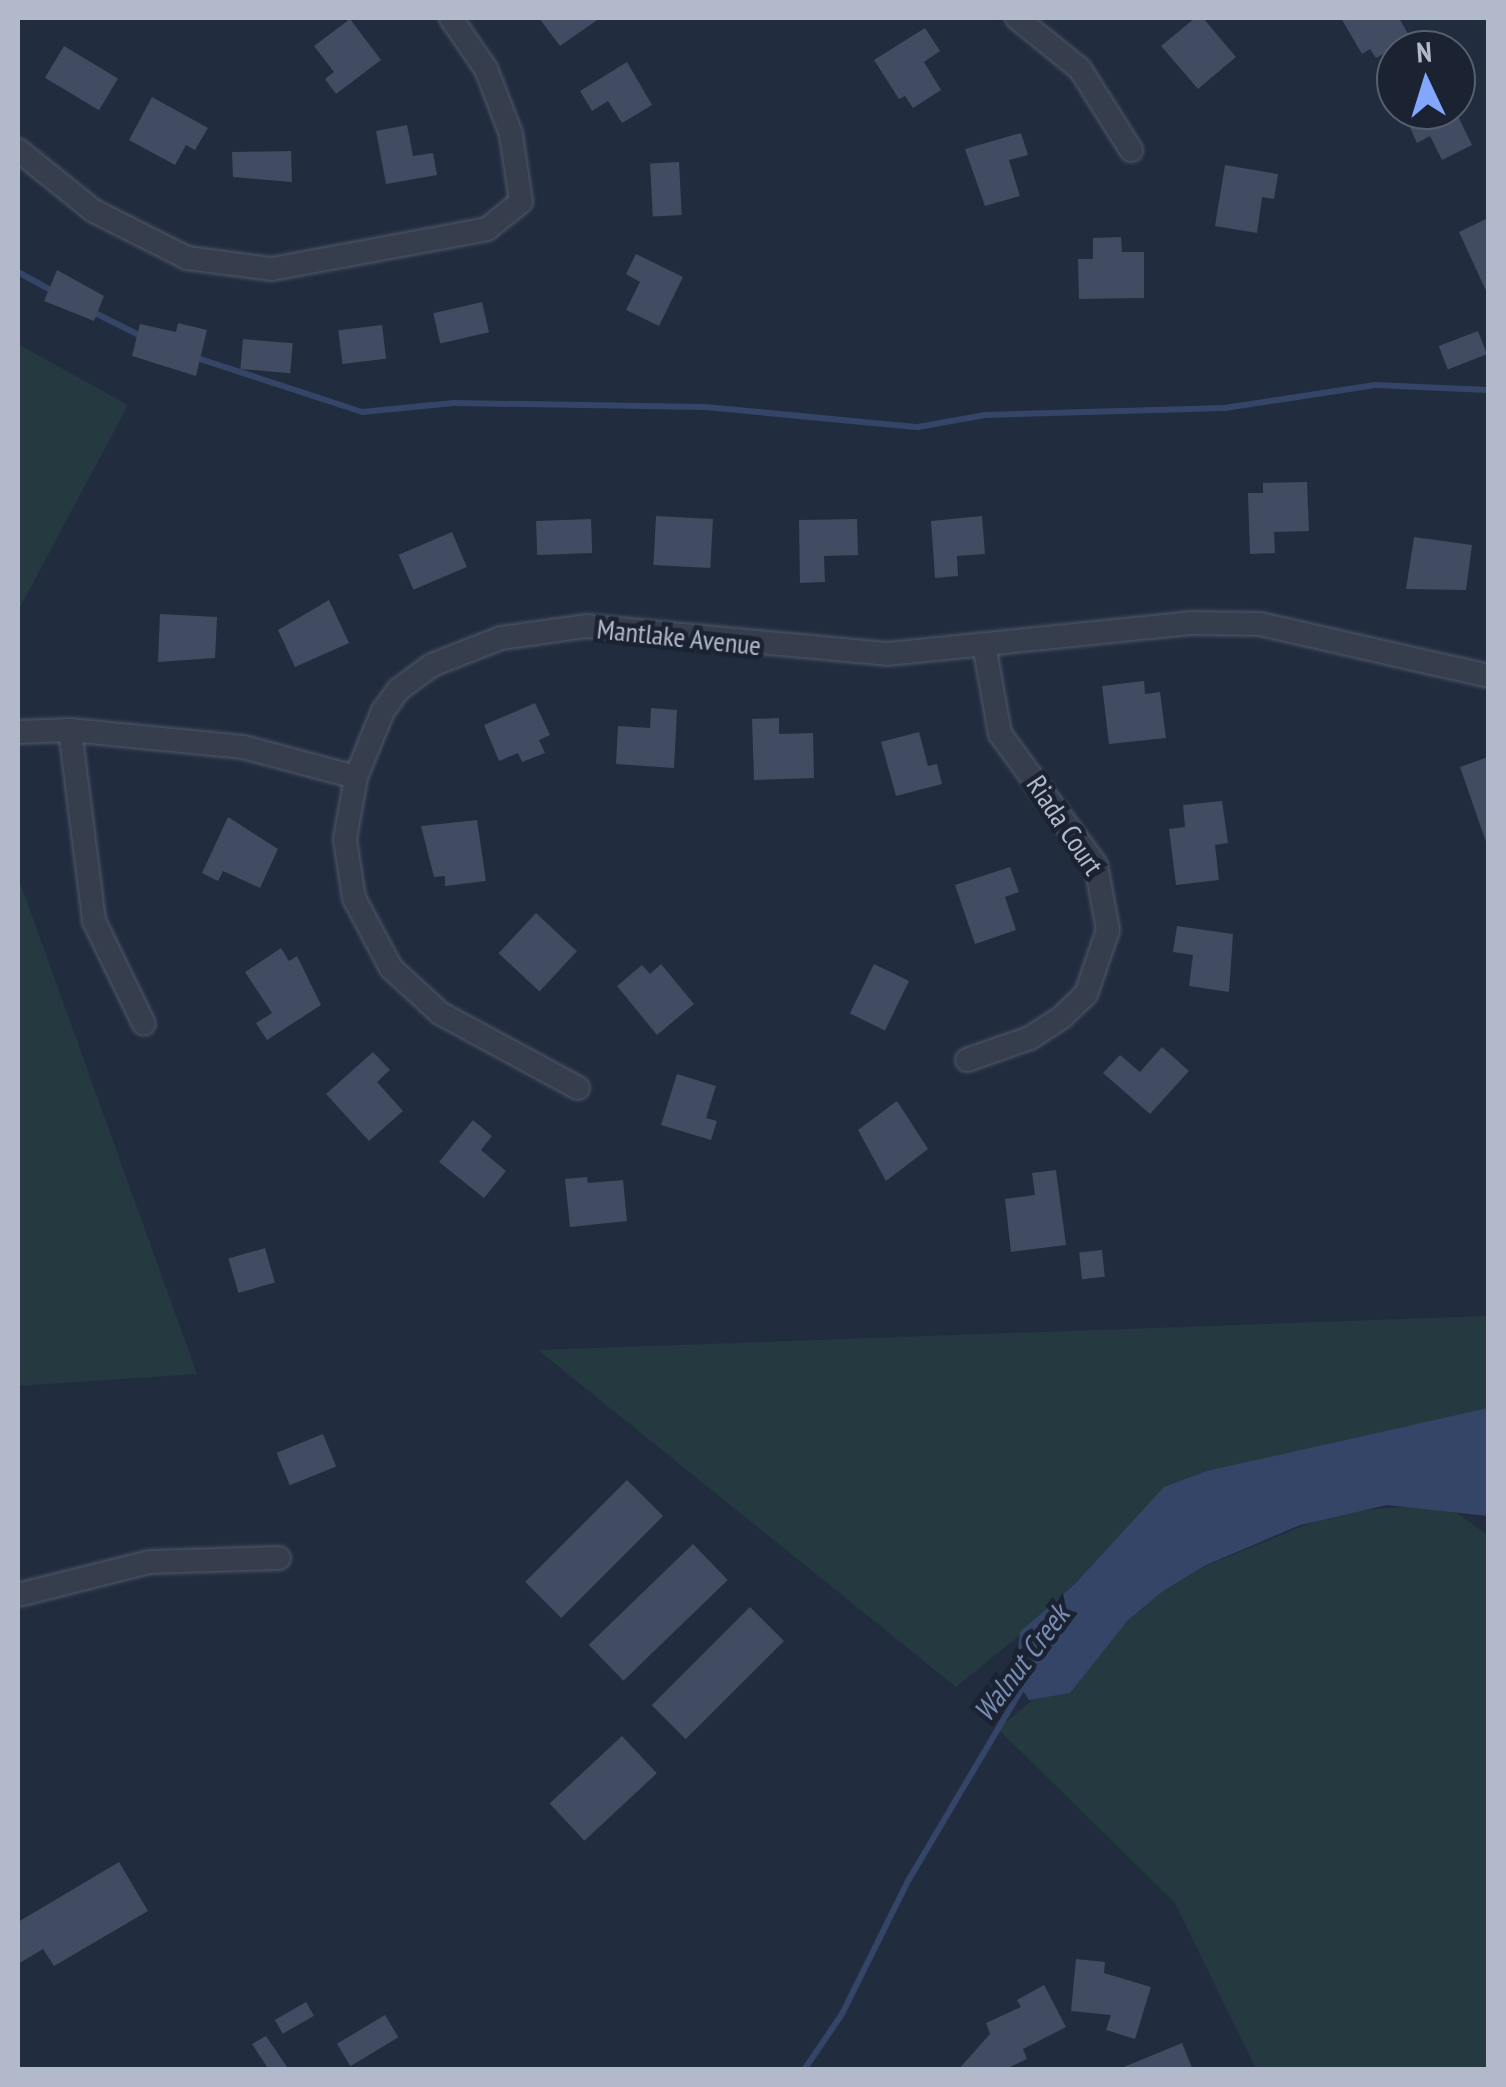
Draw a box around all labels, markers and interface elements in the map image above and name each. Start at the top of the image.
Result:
north arrow [1376,30,1476,130]
text: N [1415,33,1433,71]
street label: Mantlake Avenue [595,612,763,662]
street label: Riada Court [1020,769,1110,881]
water label: Walnut Creek [965,1598,1077,1728]

